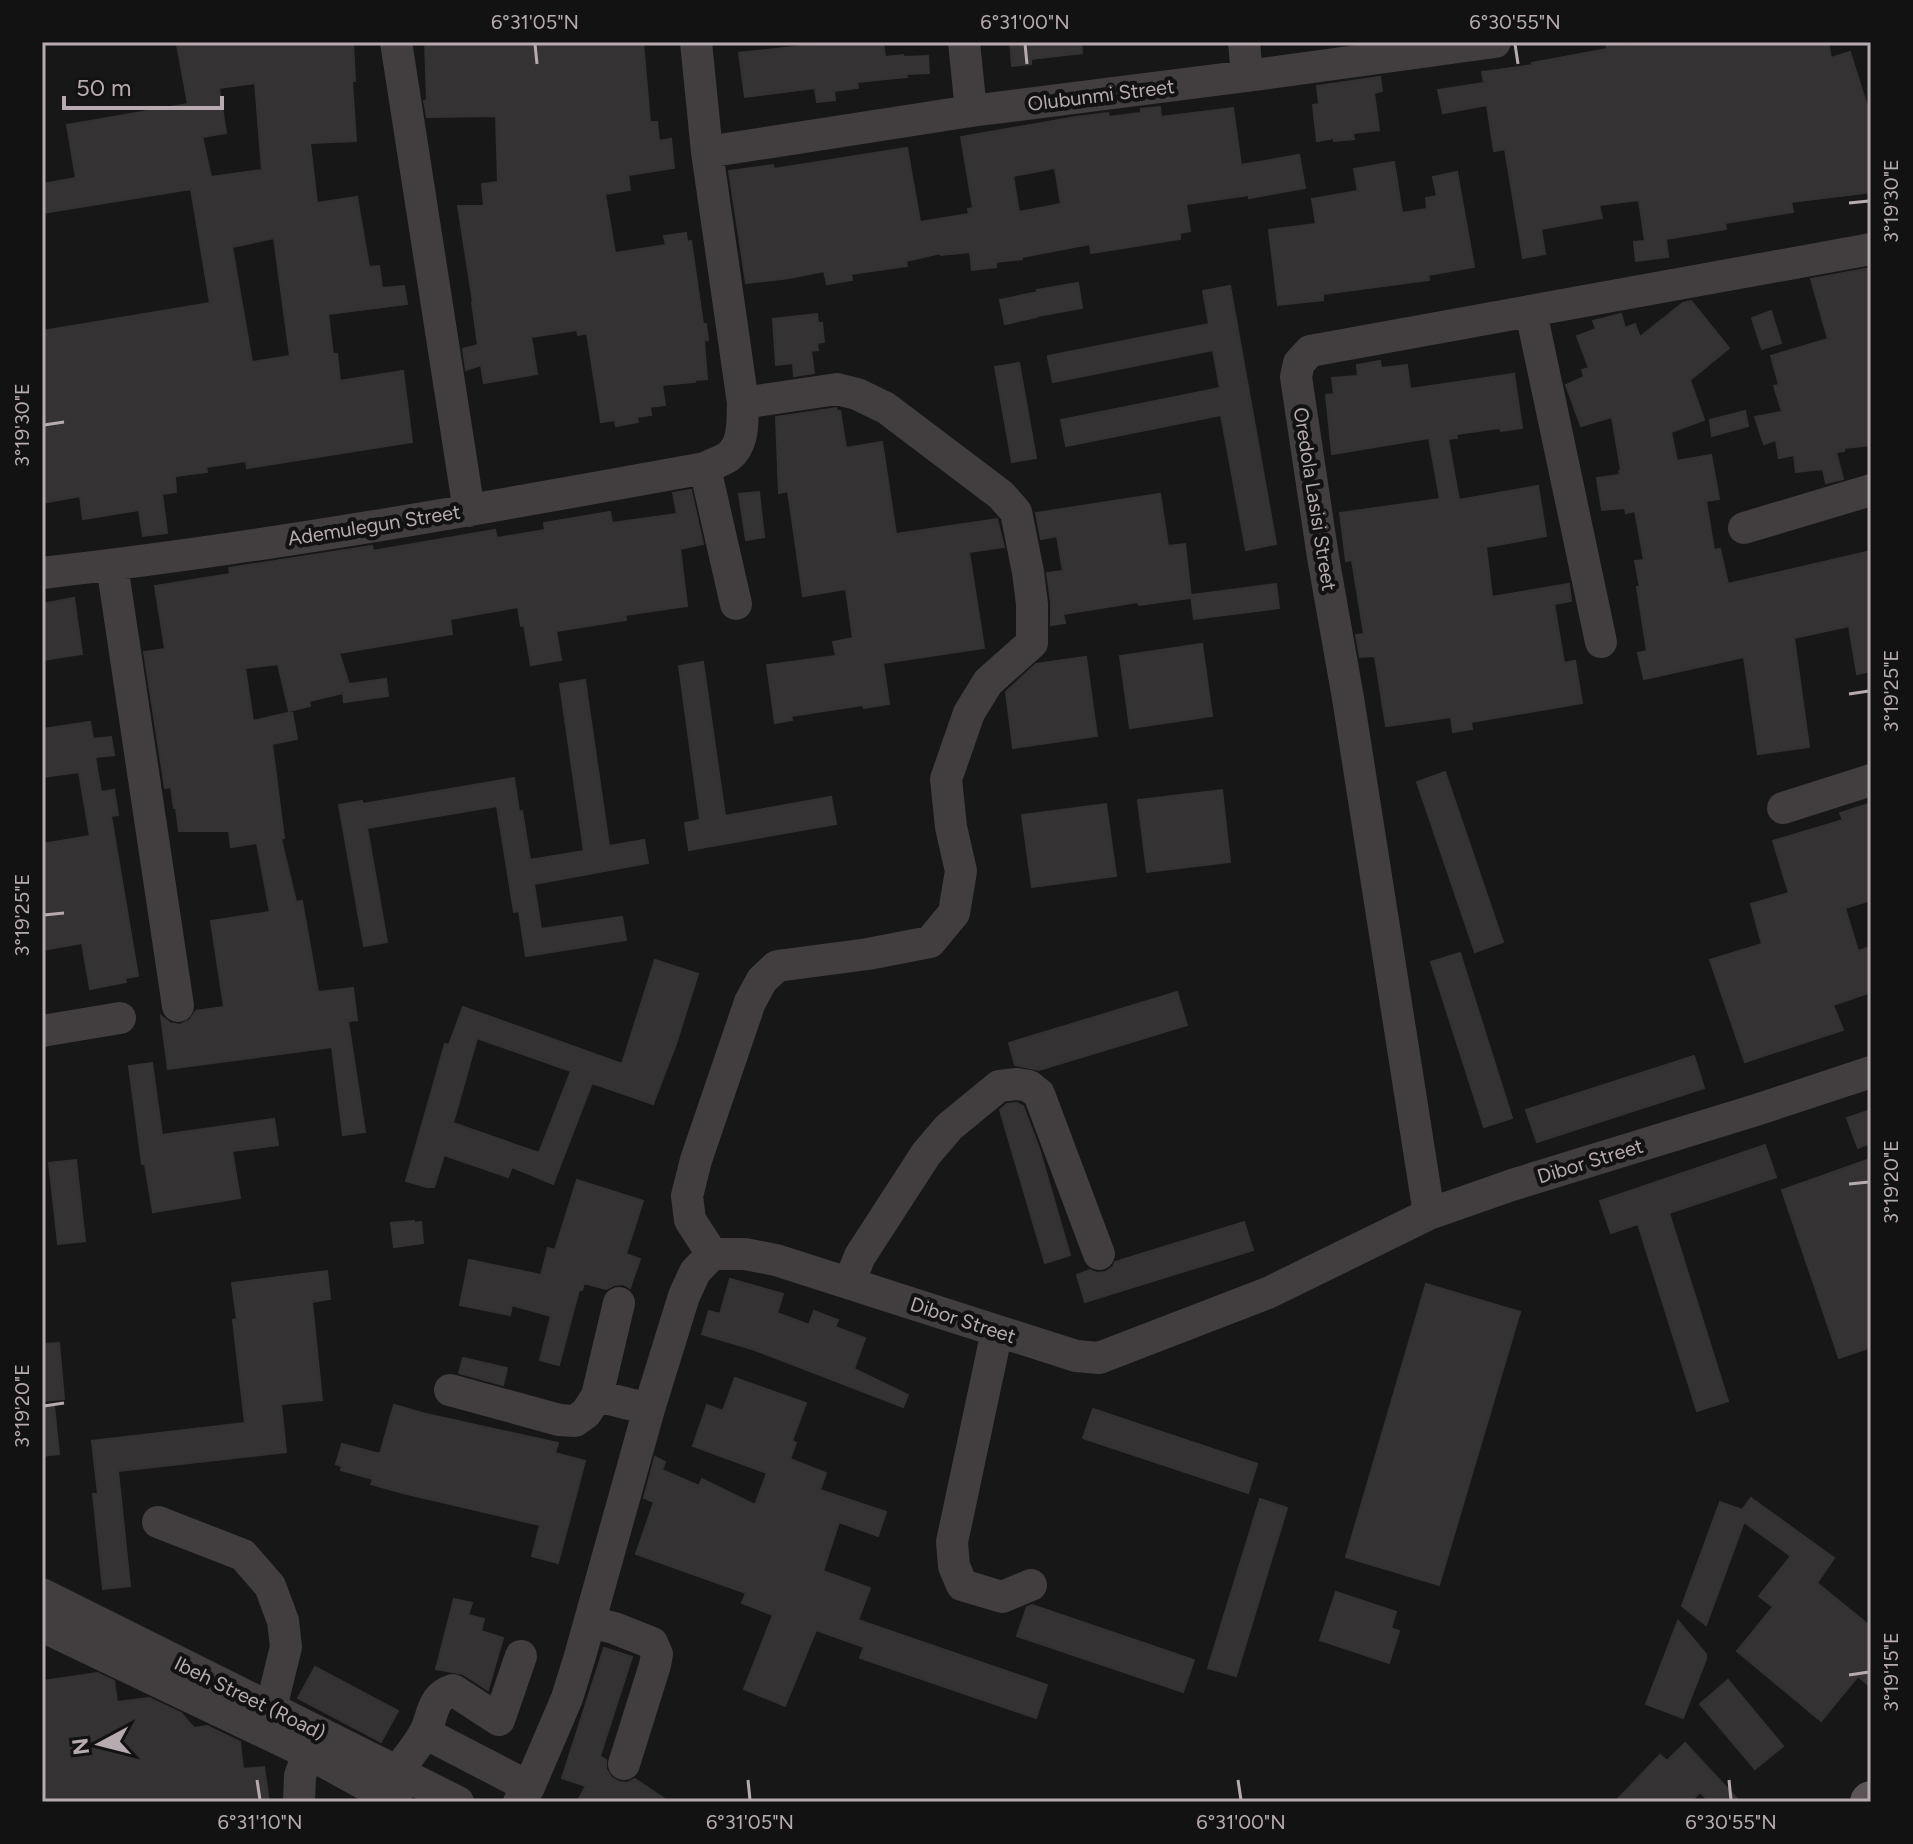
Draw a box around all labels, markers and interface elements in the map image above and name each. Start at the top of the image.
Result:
text: 6°31'05"N [491,10,579,34]
text: 6°31'00"N [980,10,1070,34]
text: 6°30'55"N [1469,10,1561,34]
scale bar [64,60,222,110]
text: 50 m [76,73,132,102]
street label: Olubunmi Street [1026,74,1176,116]
text: 3°19'30"E [1879,159,1903,243]
text: 3°19'30"E [10,383,34,467]
street label: Oredola Lasisi Street [1289,405,1341,593]
street label: Ademulegun Street [286,499,462,551]
text: 3°19'25"E [1879,650,1903,732]
text: 3°19'25"E [10,874,34,956]
street label: Dibor Street [1534,1134,1646,1188]
text: 3°19'20"E [1879,1140,1903,1224]
street label: Dibor Street [907,1292,1019,1348]
text: 3°19'20"E [10,1364,34,1448]
text: 3°19'15"E [1879,1632,1903,1712]
street label: Ibeh Street (Road) [170,1651,330,1745]
north arrow [60,1704,140,1784]
text: N [66,1736,95,1756]
text: 6°31'10"N [218,1810,302,1834]
text: 6°31'05"N [706,1810,794,1834]
text: 6°31'00"N [1196,1810,1286,1834]
text: 6°30'55"N [1685,1810,1777,1834]

